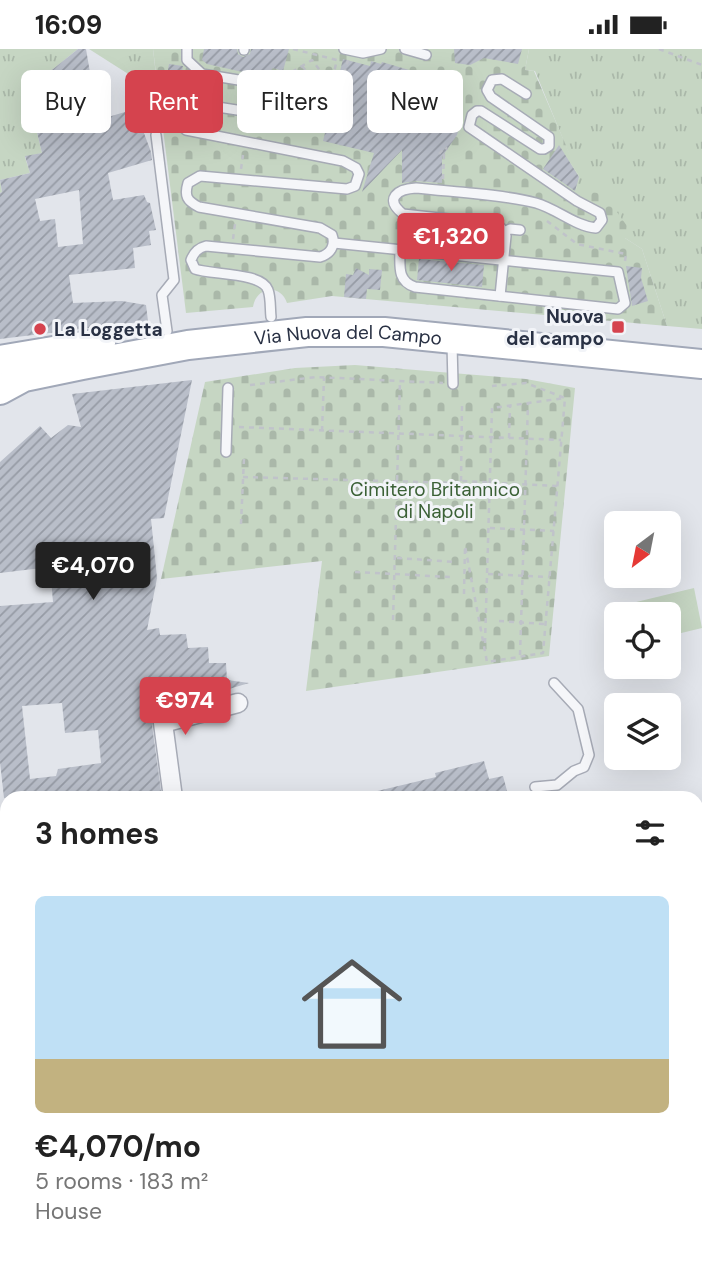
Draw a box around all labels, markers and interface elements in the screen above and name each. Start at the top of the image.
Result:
text: 16:09 [35,8,102,42]
chip: Buy [21,70,111,133]
chip: Rent [125,70,223,133]
chip: Filters [237,70,353,133]
chip: New [367,70,463,133]
pin: €1,320 [394,213,508,273]
text: €1,320 [413,221,489,251]
place label: Nuova del campo [506,304,604,351]
place label: La Loggetta [54,317,163,342]
street label: Via Nuova del Campo [253,319,443,350]
marker: Nuova del campo [610,319,626,335]
marker: La Loggetta [32,321,48,337]
park label: Cimitero Britannico di Napoli [350,477,520,524]
north arrow [604,511,681,588]
map controls [604,511,681,770]
pin: €4,070 [36,543,150,602]
text: €4,070 [51,550,135,580]
button: locate [604,602,681,679]
pin: €974 [144,677,226,737]
text: €974 [156,685,214,715]
button: layers [604,693,681,770]
text: 3 homes [35,814,159,853]
icon: filters [631,814,669,852]
icon: home [289,941,415,1067]
text: €4,070/mo [35,1127,201,1166]
text: 5 rooms · 183 m² [35,1166,208,1196]
text: House [35,1196,102,1226]

